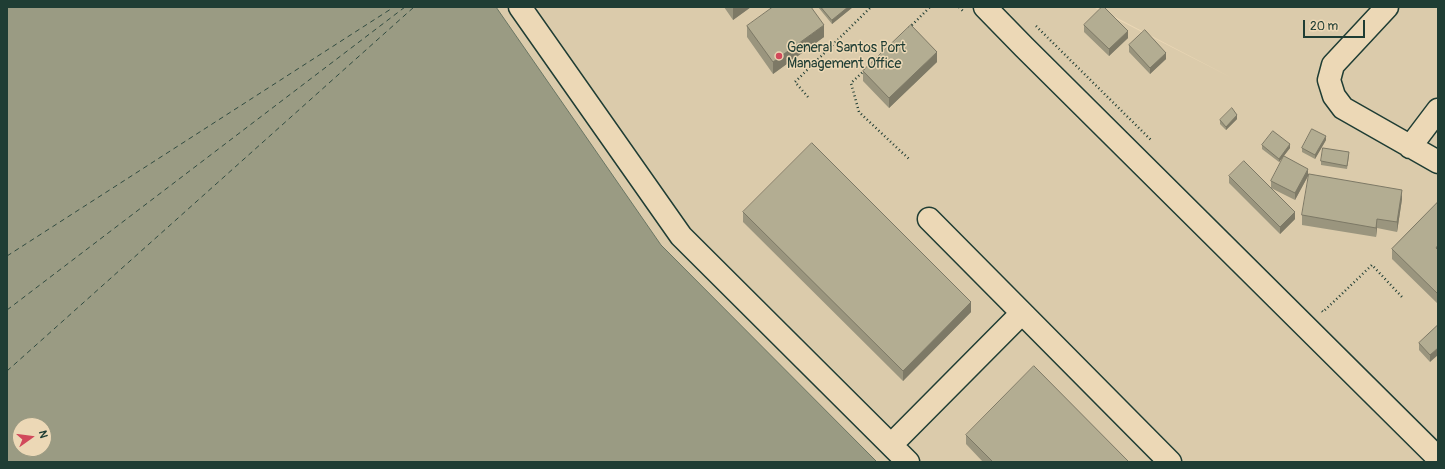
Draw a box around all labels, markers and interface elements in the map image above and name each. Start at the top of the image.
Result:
scale bar [1305,12,1367,38]
text: 20 m [1310,19,1338,34]
place label: General Santos Port Management Office [787,40,906,72]
marker: General Santos Port Management Office [774,51,784,61]
north arrow [12,417,52,457]
text: N [36,429,50,439]

